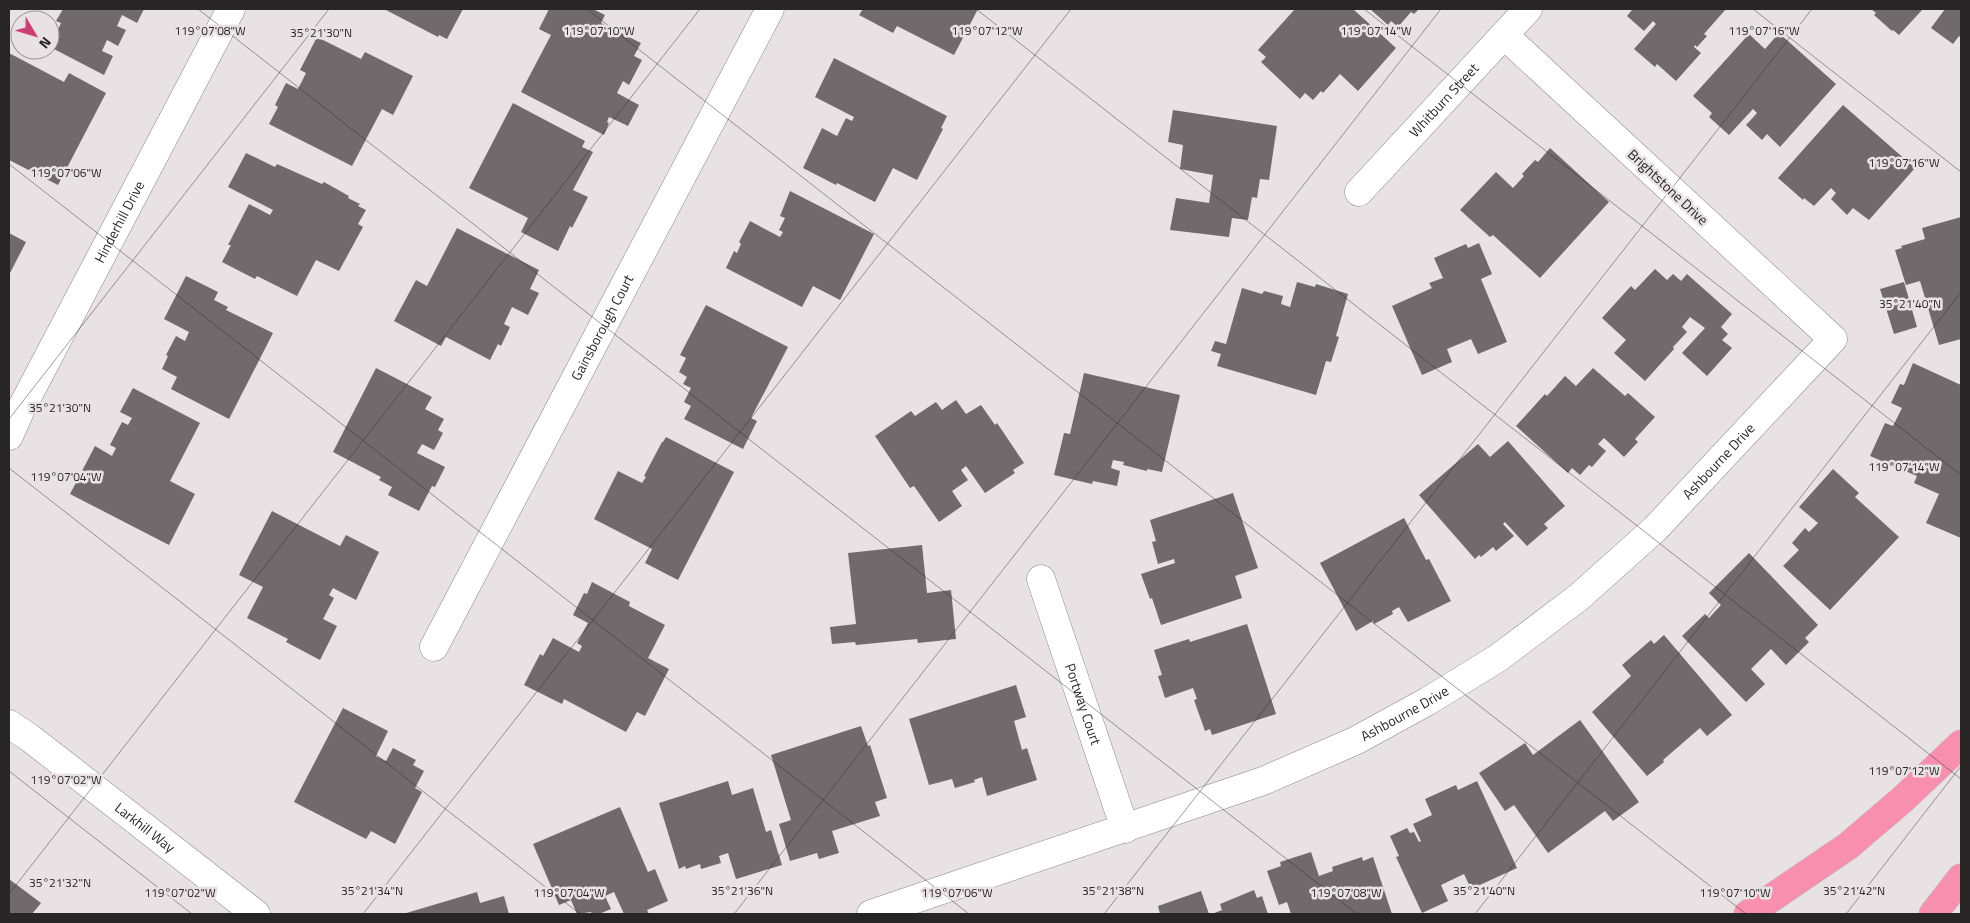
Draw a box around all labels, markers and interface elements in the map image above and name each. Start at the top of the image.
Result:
north arrow [10,10,60,60]
text: 119°07'08"W [174,21,246,40]
text: 119°07'10"W [563,21,635,40]
text: 119°07'12"W [951,21,1023,40]
text: 119°07'14"W [1340,21,1412,40]
text: 119°07'16"W [1728,21,1800,40]
text: 35°21'30"N [290,23,352,42]
text: N [34,33,57,54]
street label: Whitburn Street [1404,58,1483,142]
street label: Brightstone Drive [1623,144,1713,230]
text: 119°07'16"W [1868,153,1940,172]
text: 119°07'06"W [30,163,102,182]
street label: Hinderhill Drive [89,177,149,266]
street label: Gainsborough Court [565,271,638,384]
text: 35°21'40"N [1879,294,1941,313]
text: 35°21'30"N [29,398,91,417]
street label: Ashbourne Drive [1677,418,1759,504]
text: 119°07'14"W [1868,457,1940,476]
text: 119°07'04"W [30,467,102,486]
street label: Portway Court [1060,660,1107,748]
street label: Ashbourne Drive [1357,680,1452,746]
text: 119°07'12"W [1868,761,1940,780]
text: 119°07'02"W [30,770,102,789]
street label: Larkhill Way [111,797,180,858]
text: 35°21'32"N [29,873,91,892]
text: 35°21'34"N [341,881,403,900]
text: 35°21'36"N [711,881,773,900]
text: 35°21'38"N [1082,881,1144,900]
text: 35°21'40"N [1453,881,1515,900]
text: 35°21'42"N [1823,881,1885,900]
text: 119°07'02"W [144,883,216,902]
text: 119°07'04"W [533,883,605,902]
text: 119°07'06"W [921,883,993,902]
text: 119°07'08"W [1310,883,1382,902]
text: 119°07'10"W [1699,883,1771,902]

